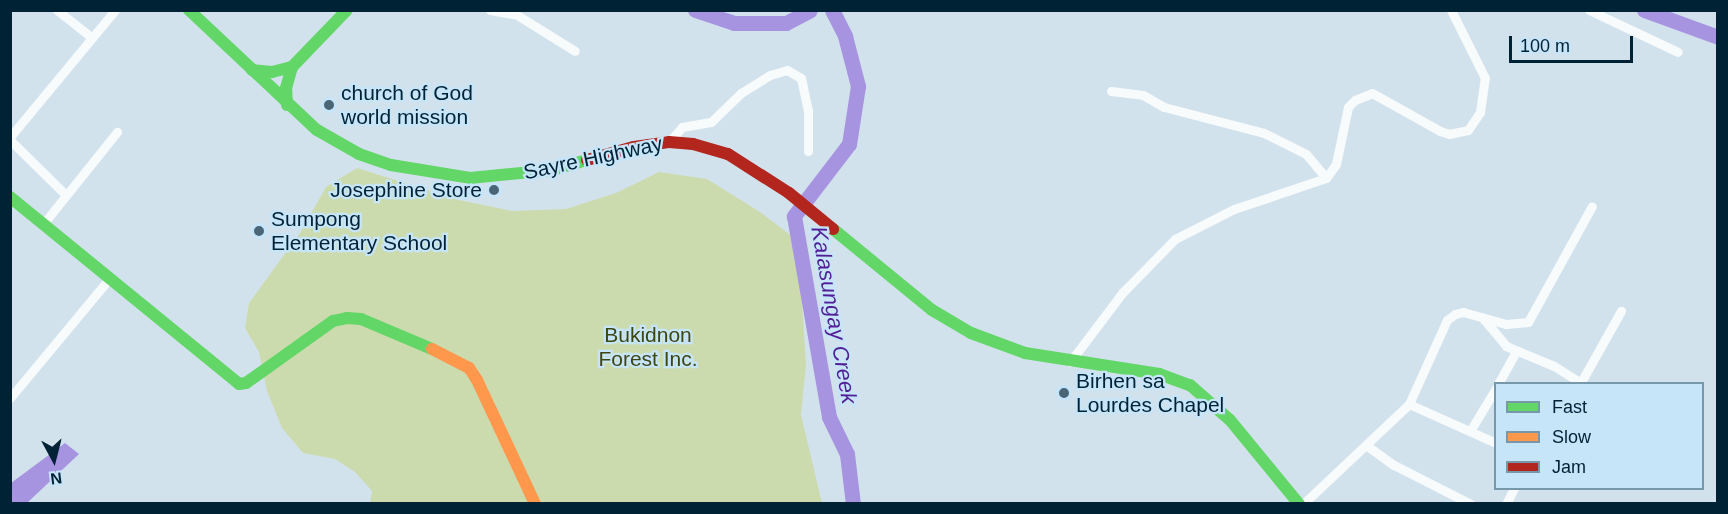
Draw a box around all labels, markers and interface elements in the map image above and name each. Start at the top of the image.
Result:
scale bar [1512,24,1636,62]
text: 100 m [1520,36,1570,56]
place label: church of God world mission [341,80,473,130]
marker: church of God world mission [322,98,336,112]
street label: Sayre Highway [521,131,665,185]
place label: Josephine Store [330,177,482,203]
marker: Josephine Store [487,183,501,197]
place label: Sumpong Elementary School [271,206,447,256]
marker: Sumpong Elementary School [252,224,266,238]
water label: Kalasungay Creek [805,224,863,406]
park label: Bukidnon Forest Inc. [598,322,698,372]
place label: Birhen sa Lourdes Chapel [1076,368,1224,418]
legend [1494,382,1704,490]
marker: Birhen sa Lourdes Chapel [1057,386,1071,400]
text: Fast [1552,397,1587,417]
text: Slow [1552,427,1591,447]
north arrow [24,430,84,490]
text: Jam [1552,457,1586,477]
text: N [49,469,63,488]

